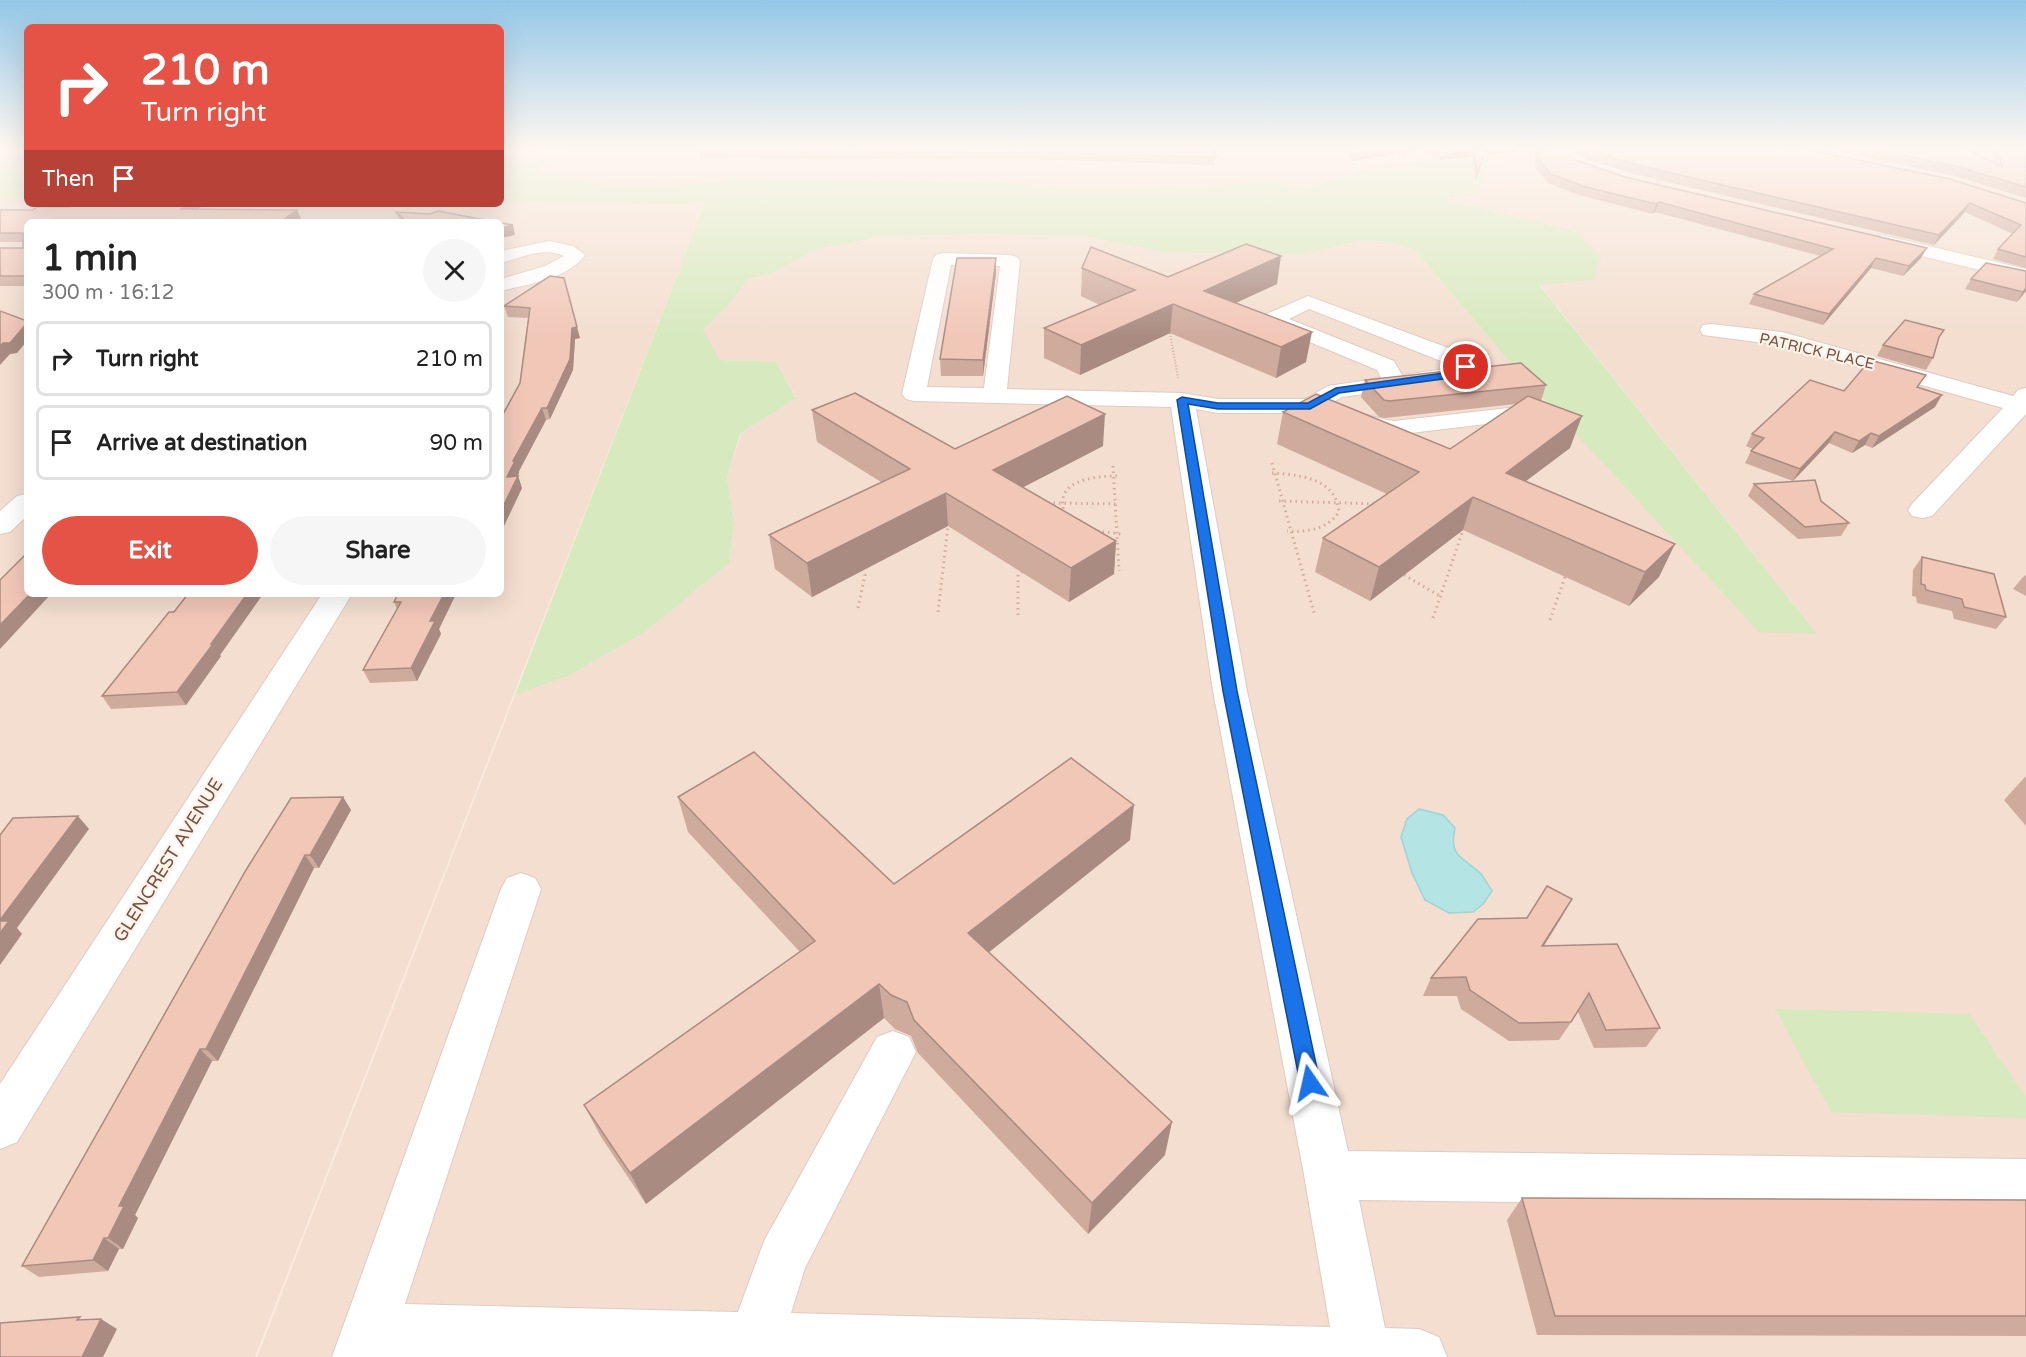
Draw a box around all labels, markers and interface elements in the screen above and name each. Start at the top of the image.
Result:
text: 210 m [141,45,270,96]
icon: right [42,48,120,126]
text: Turn right [141,96,267,129]
icon: arrive [107,162,140,195]
text: Then [42,166,95,192]
text: 1 min [42,237,138,280]
button: close [423,239,486,302]
text: 300 m · 16:12 [42,281,174,305]
street label: PATRICK PLACE [1758,329,1876,373]
pin [1440,341,1491,392]
icon: right [45,342,78,375]
text: Turn right [96,346,198,372]
text: 210 m [416,346,483,372]
icon: arrive [1449,350,1482,383]
icon: arrive [45,426,78,459]
text: Arrive at destination [96,430,307,456]
text: 90 m [429,430,483,456]
button: Exit [42,516,258,585]
button: Share [270,516,486,585]
street label: GLENCREST AVENUE [109,774,227,946]
position arrow [1278,1051,1342,1115]

